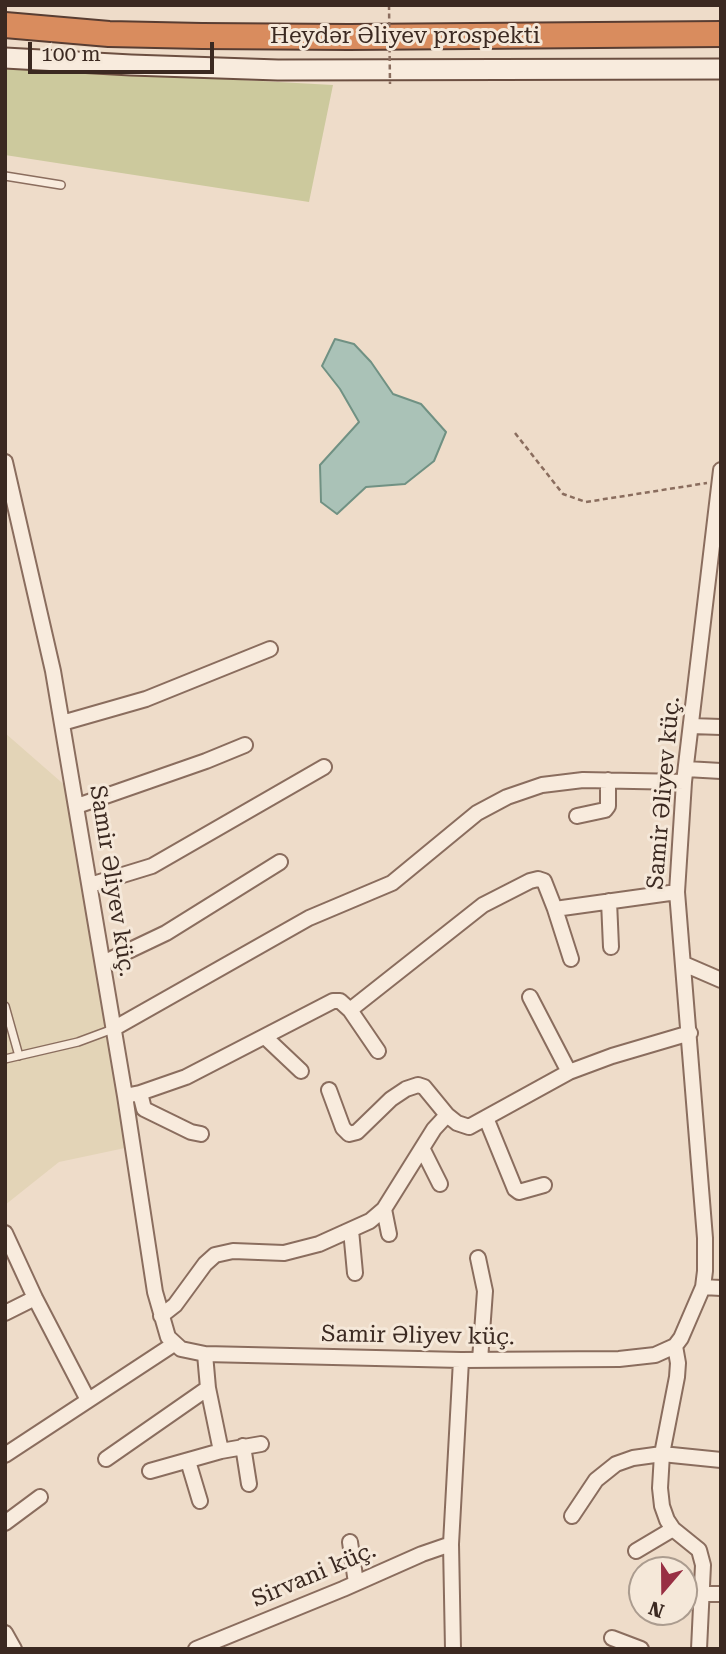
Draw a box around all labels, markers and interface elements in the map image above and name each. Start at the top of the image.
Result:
street label: Heydər Əliyev prospekti [270,22,540,50]
scale bar [32,28,217,72]
text: 100 m [41,42,101,66]
street label: Samir Əliyev küç. [642,695,686,891]
street label: Samir Əliyev küç. [83,783,141,979]
street label: Samir Əliyev küç. [321,1321,515,1351]
street label: Sirvani küç. [248,1536,380,1614]
north arrow [628,1556,698,1626]
text: N [646,1596,667,1623]

